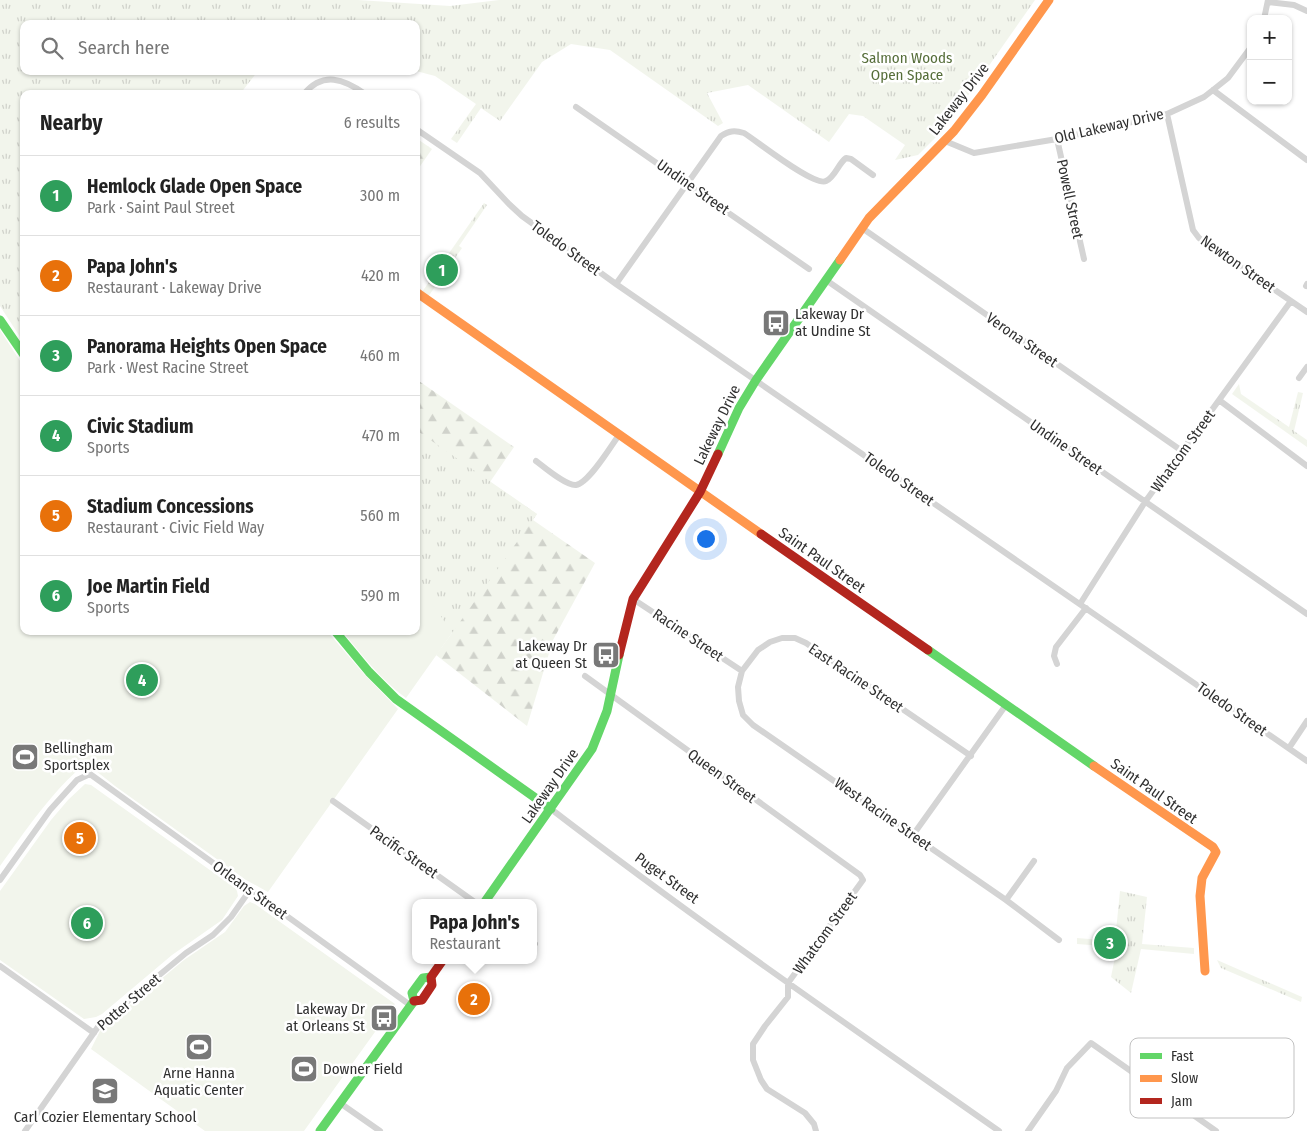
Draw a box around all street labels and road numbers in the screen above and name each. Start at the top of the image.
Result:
street label: Lakeway Drive [925,59,993,139]
street label: Old Lakeway Drive [1053,105,1165,147]
street label: Undine Street [653,155,733,219]
street label: Powell Street [1053,158,1087,241]
street label: Toledo Street [528,217,604,279]
street label: Newton Street [1197,232,1279,296]
street label: Verona Street [983,309,1061,371]
street label: Lakeway Drive [690,382,744,468]
street label: Whatcom Street [1147,406,1219,496]
street label: Undine Street [1026,415,1106,479]
street label: Toledo Street [860,448,938,510]
street label: Saint Paul Street [775,524,869,597]
street label: Racine Street [649,605,727,665]
street label: East Racine Street [805,640,907,716]
street label: Toledo Street [1193,678,1271,740]
street label: Lakeway Drive [518,745,582,827]
street label: Queen Street [684,745,760,807]
street label: Saint Paul Street [1107,755,1201,828]
street label: West Racine Street [831,774,935,854]
street label: Pacific Street [366,822,442,882]
street label: Puget Street [631,849,703,907]
street label: Orleans Street [209,857,291,923]
street label: Whatcom Street [789,888,861,978]
street label: Potter Street [94,970,164,1034]

